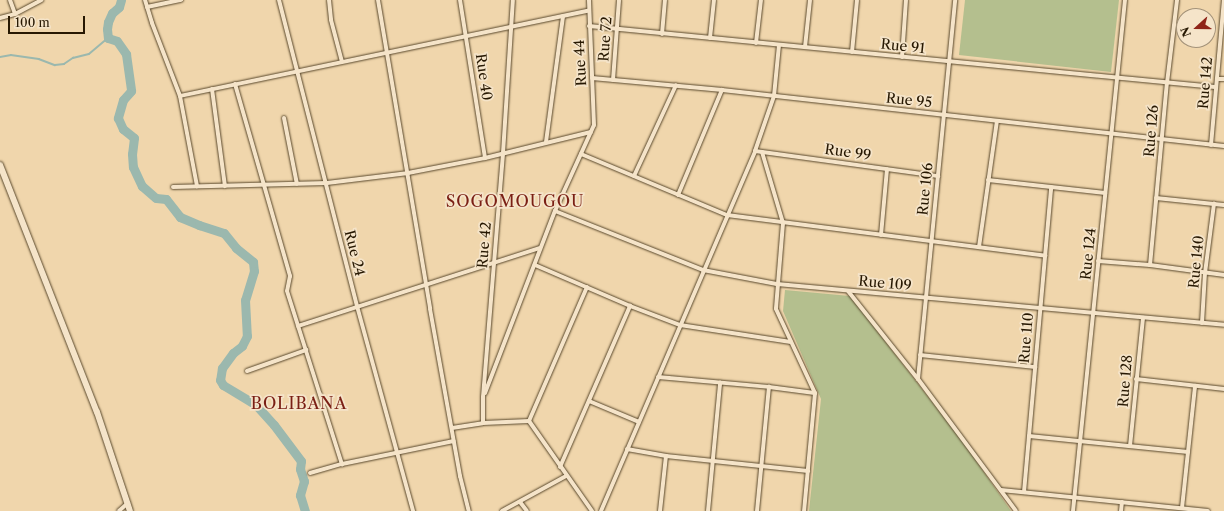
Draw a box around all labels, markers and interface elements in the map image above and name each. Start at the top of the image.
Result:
scale bar [10,8,87,34]
north arrow [1176,8,1216,48]
text: 100 m [15,15,50,30]
street label: Rue 72 [595,16,615,62]
text: N [1177,25,1194,39]
street label: Rue 91 [880,35,926,57]
street label: Rue 44 [570,39,590,87]
street label: Rue 40 [472,52,496,102]
street label: Rue 142 [1194,56,1216,110]
street label: Rue 95 [885,89,933,111]
street label: Rue 126 [1140,104,1162,158]
street label: Rue 99 [824,140,872,164]
street label: Rue 106 [914,162,936,216]
district label: SOGOMOUGOU [446,191,584,211]
street label: Rue 42 [474,221,494,269]
street label: Rue 124 [1077,227,1099,281]
street label: Rue 24 [341,228,369,278]
street label: Rue 140 [1185,235,1207,289]
street label: Rue 109 [858,272,912,294]
street label: Rue 110 [1015,312,1037,364]
street label: Rue 128 [1114,354,1136,408]
district label: BOLIBANA [251,393,347,413]

